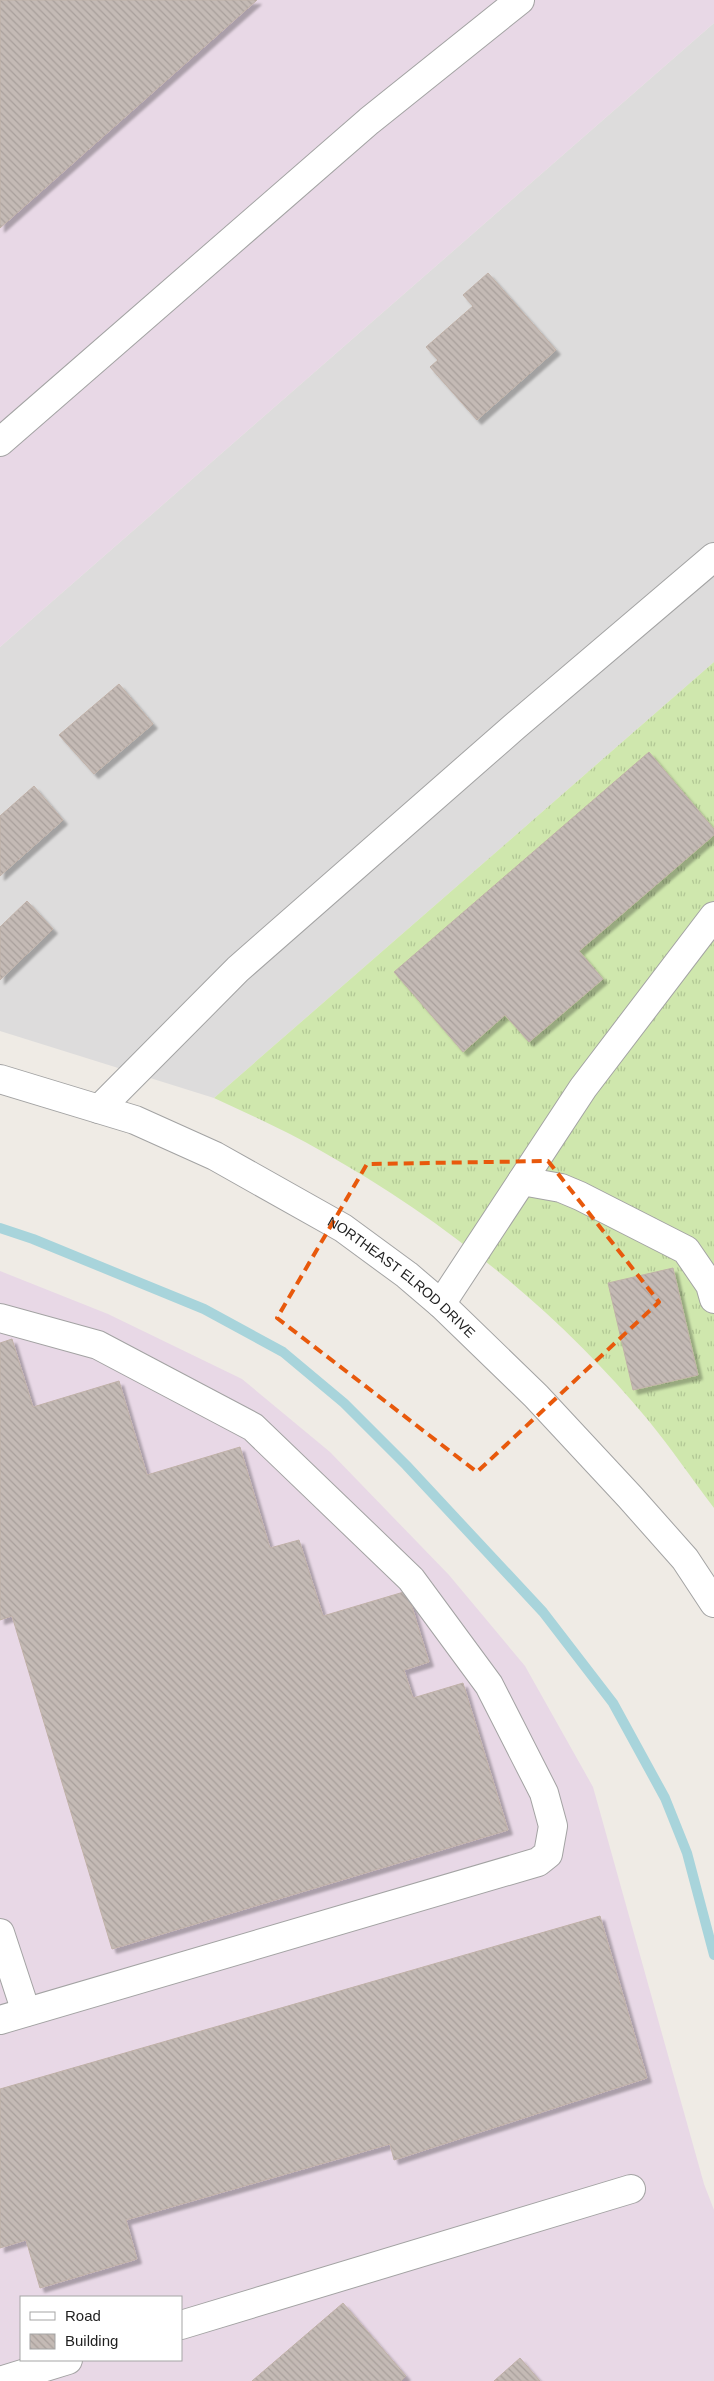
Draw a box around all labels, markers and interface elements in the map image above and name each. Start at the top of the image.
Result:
street label: NORTHEAST ELROD DRIVE [325,1213,479,1341]
legend [20,2296,182,2361]
text: Road [65,2307,101,2324]
text: Building [65,2332,118,2349]

